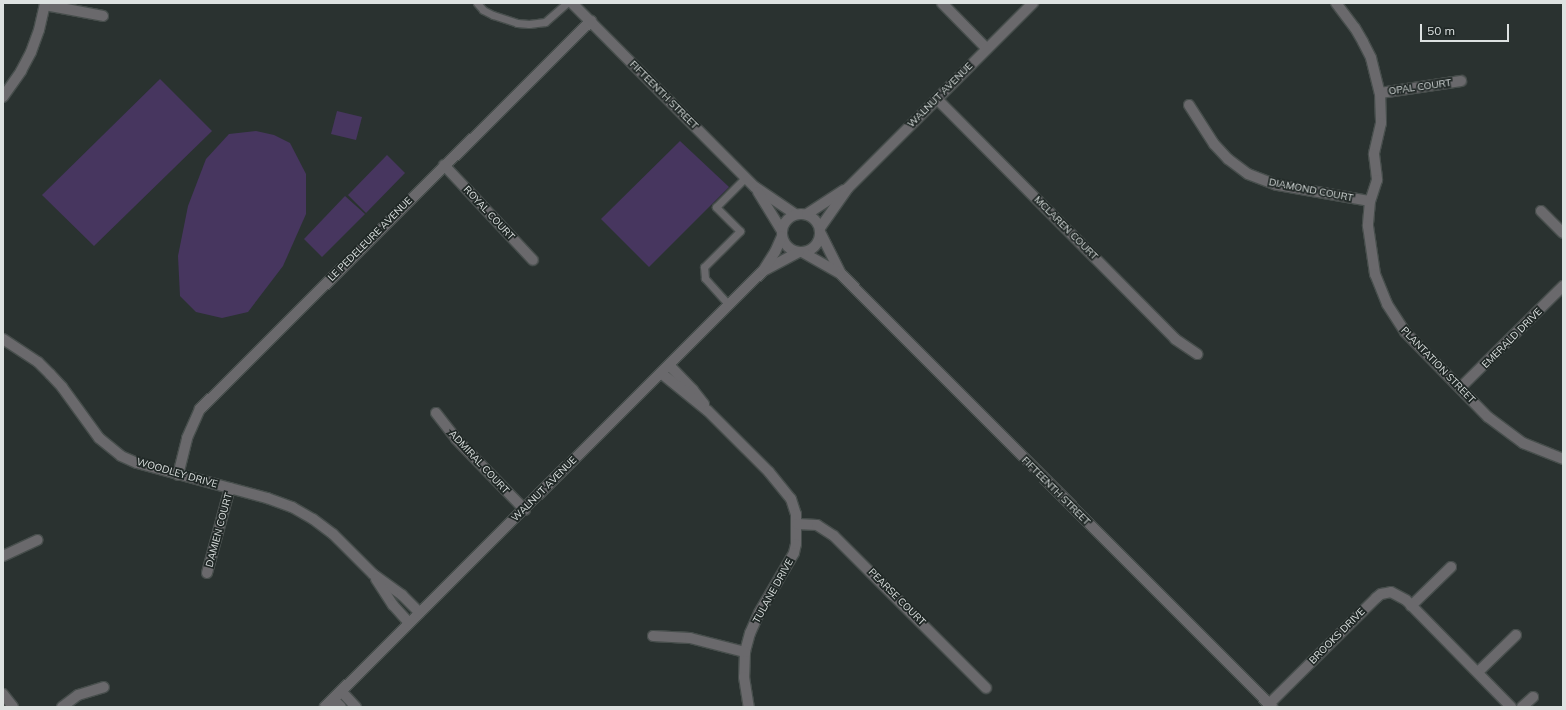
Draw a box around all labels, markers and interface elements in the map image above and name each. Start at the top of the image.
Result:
scale bar [1422,16,1511,42]
text: 50 m [1427,23,1455,38]
street label: FIFTEENTH STREET [627,58,701,132]
street label: WALNUT AVENUE [905,60,975,130]
street label: OPAL COURT [1388,77,1452,97]
street label: DIAMOND COURT [1268,176,1354,204]
street label: ROYAL COURT [461,184,517,242]
street label: LE PEDELEURE AVENUE [325,194,415,284]
street label: MCLAREN COURT [1032,194,1100,262]
street label: EMERALD DRIVE [1480,306,1544,370]
street label: PLANTATION STREET [1398,324,1478,406]
street label: ADMIRAL COURT [446,428,512,496]
street label: WALNUT AVENUE [509,454,579,524]
street label: FIFTEENTH STREET [1019,454,1093,528]
street label: WOODLEY DRIVE [135,456,219,490]
street label: DAMIEN COURT [203,492,235,568]
street label: TULANE DRIVE [750,557,796,625]
street label: PEARSE COURT [866,566,928,628]
street label: BROOKS DRIVE [1307,606,1367,666]

